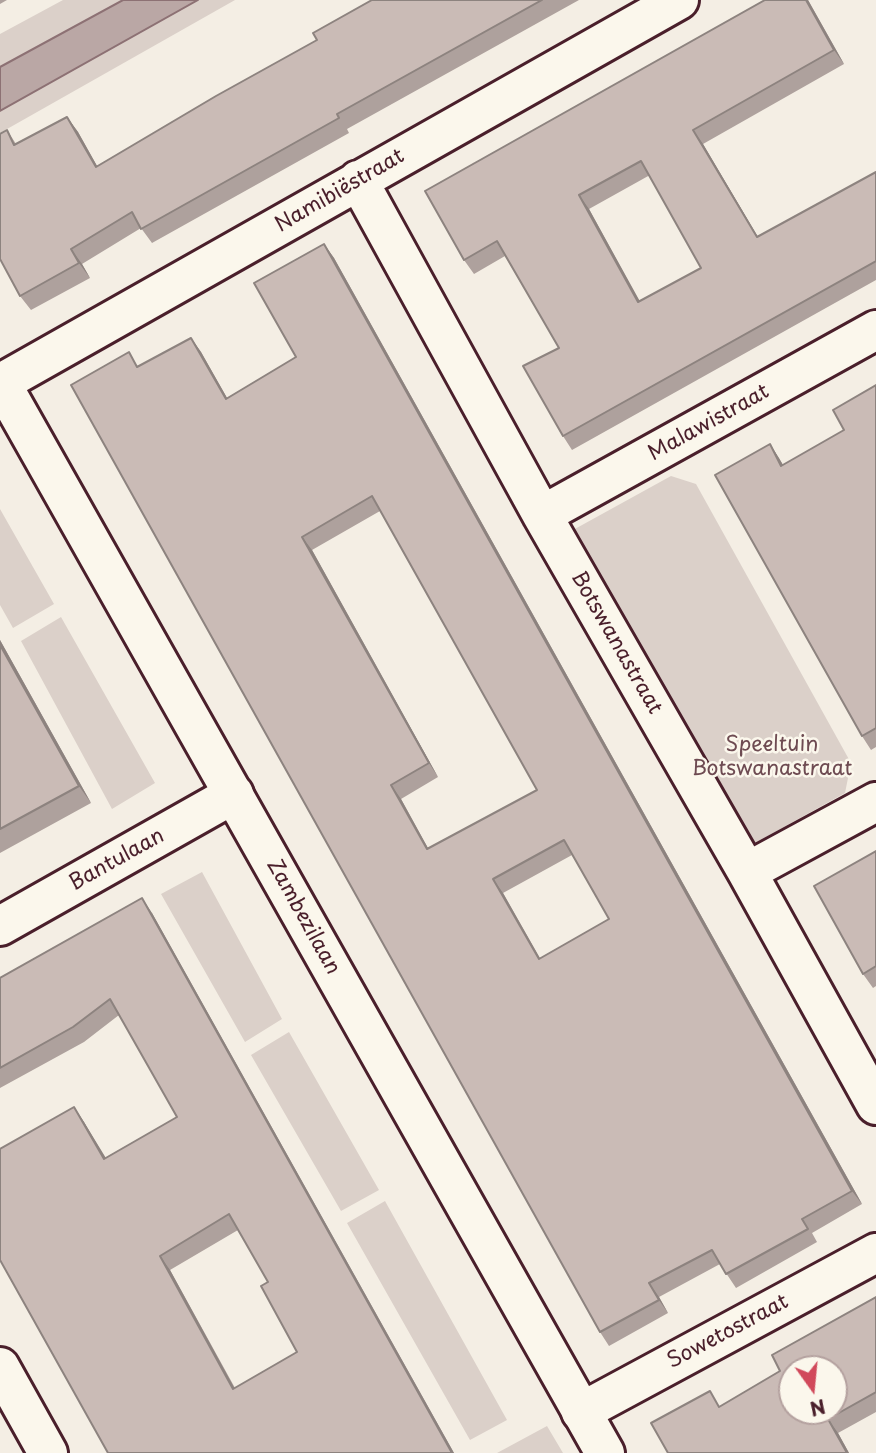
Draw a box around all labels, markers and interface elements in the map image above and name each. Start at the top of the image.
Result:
street label: Namibiëstraat [271,144,409,238]
street label: Malawistraat [644,379,774,467]
street label: Botswanastraat [565,567,667,719]
park label: Speeltuin Botswanastraat [692,732,852,782]
street label: Bantulaan [65,824,169,896]
street label: Zambezilaan [261,855,345,979]
street label: Sowetostraat [663,1289,793,1375]
north arrow [778,1355,848,1425]
text: N [807,1393,829,1424]

